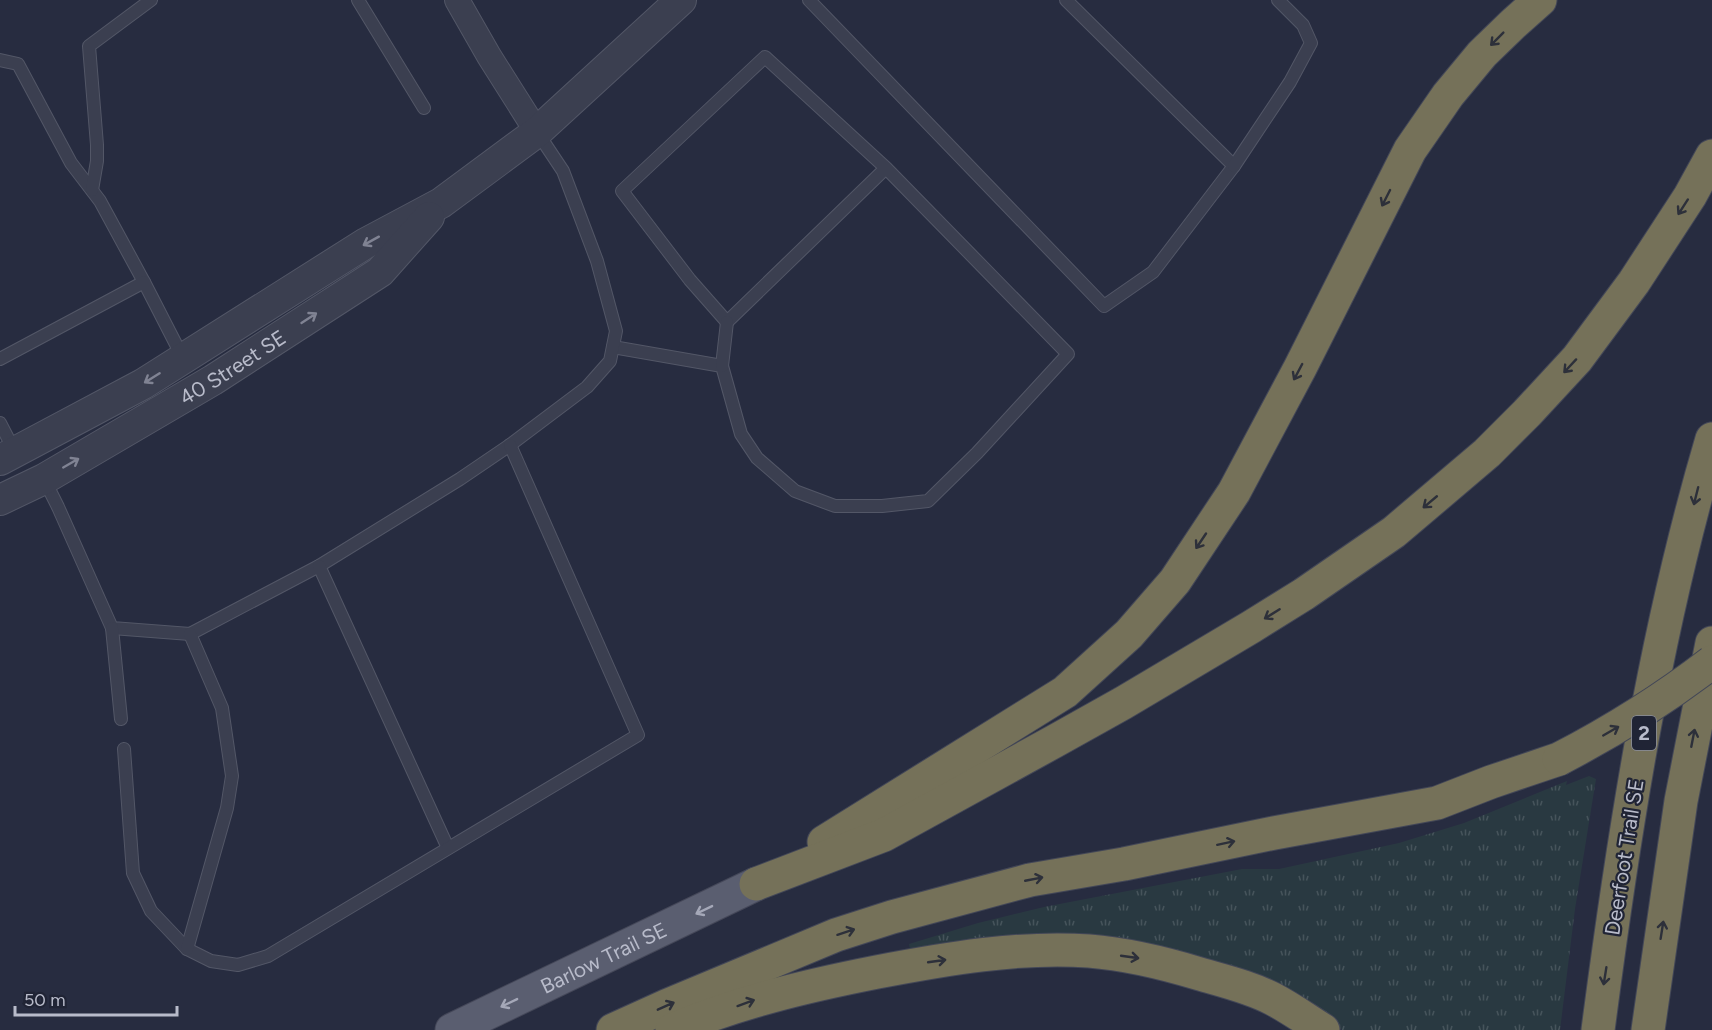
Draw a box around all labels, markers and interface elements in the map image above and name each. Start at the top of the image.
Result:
one-way arrow [1490,32,1505,47]
one-way arrow [1380,189,1392,206]
one-way arrow [1677,198,1689,215]
one-way arrow [362,236,380,247]
one-way arrow [300,312,317,324]
street label: 40 Street SE [175,324,290,410]
one-way arrow [1564,358,1578,373]
one-way arrow [1292,363,1304,380]
one-way arrow [144,372,161,384]
one-way arrow [62,457,79,469]
one-way arrow [1690,486,1702,505]
one-way arrow [1423,495,1439,508]
one-way arrow [1195,532,1207,549]
one-way arrow [1264,609,1281,621]
road number: 2 [1632,716,1656,750]
one-way arrow [1601,725,1619,736]
one-way arrow [1688,729,1699,748]
street label: Deerfoot Trail SE [1599,777,1649,937]
one-way arrow [1216,836,1235,848]
one-way arrow [1024,873,1043,884]
one-way arrow [695,904,713,916]
street label: Barlow Trail SE [536,916,671,998]
one-way arrow [1656,921,1667,941]
one-way arrow [836,925,855,936]
one-way arrow [1120,952,1140,963]
one-way arrow [926,956,946,967]
one-way arrow [1600,965,1611,985]
scale bar [15,979,177,1017]
text: 50 m [24,989,66,1011]
one-way arrow [736,996,755,1007]
one-way arrow [500,997,518,1009]
one-way arrow [657,999,675,1010]

